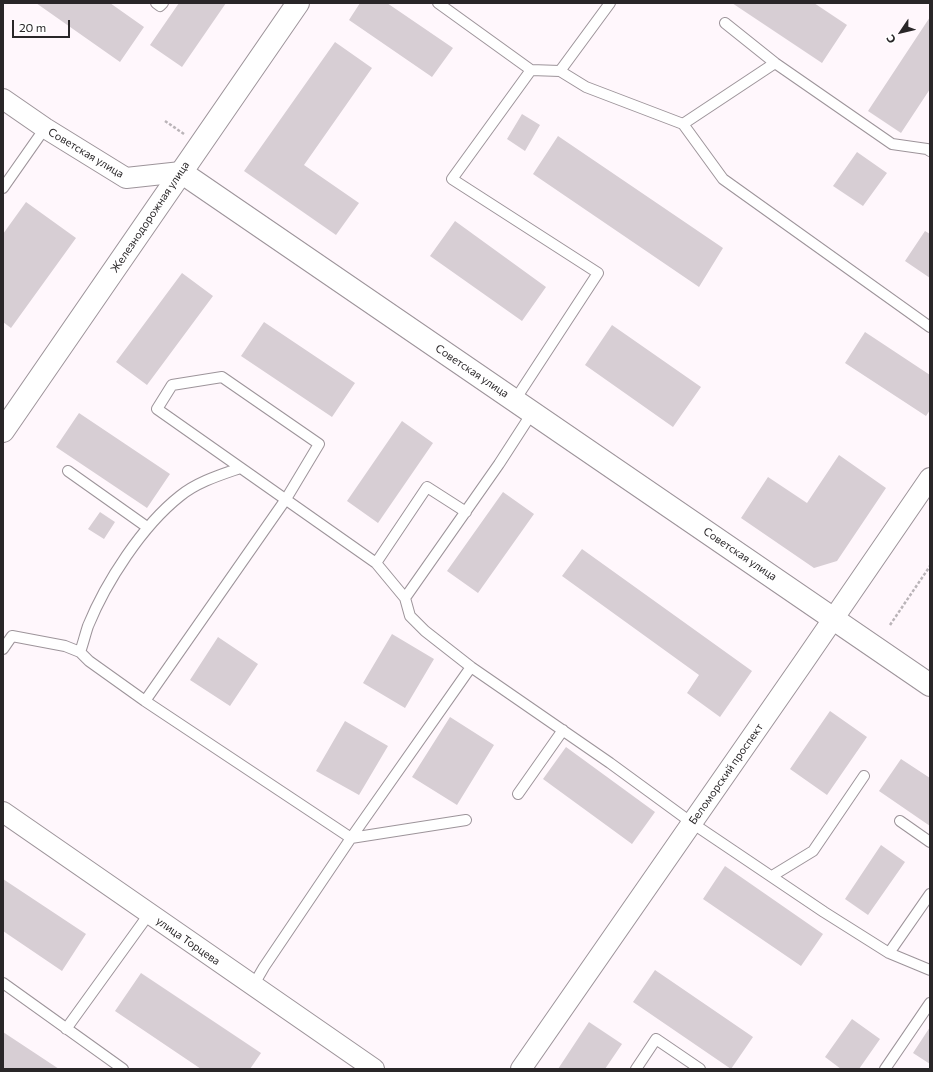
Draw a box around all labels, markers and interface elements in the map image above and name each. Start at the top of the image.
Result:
scale bar [14,12,72,38]
north arrow [881,12,921,52]
text: 20 m [19,20,46,34]
text: С [883,32,898,46]
street label: Советская улица [46,125,126,181]
street label: Железнодорожная улица [108,159,192,275]
street label: Советская улица [433,342,511,400]
street label: Советская улица [701,525,779,583]
street label: Беломорский проспект [686,721,766,827]
street label: улица Торцева [153,914,223,968]

